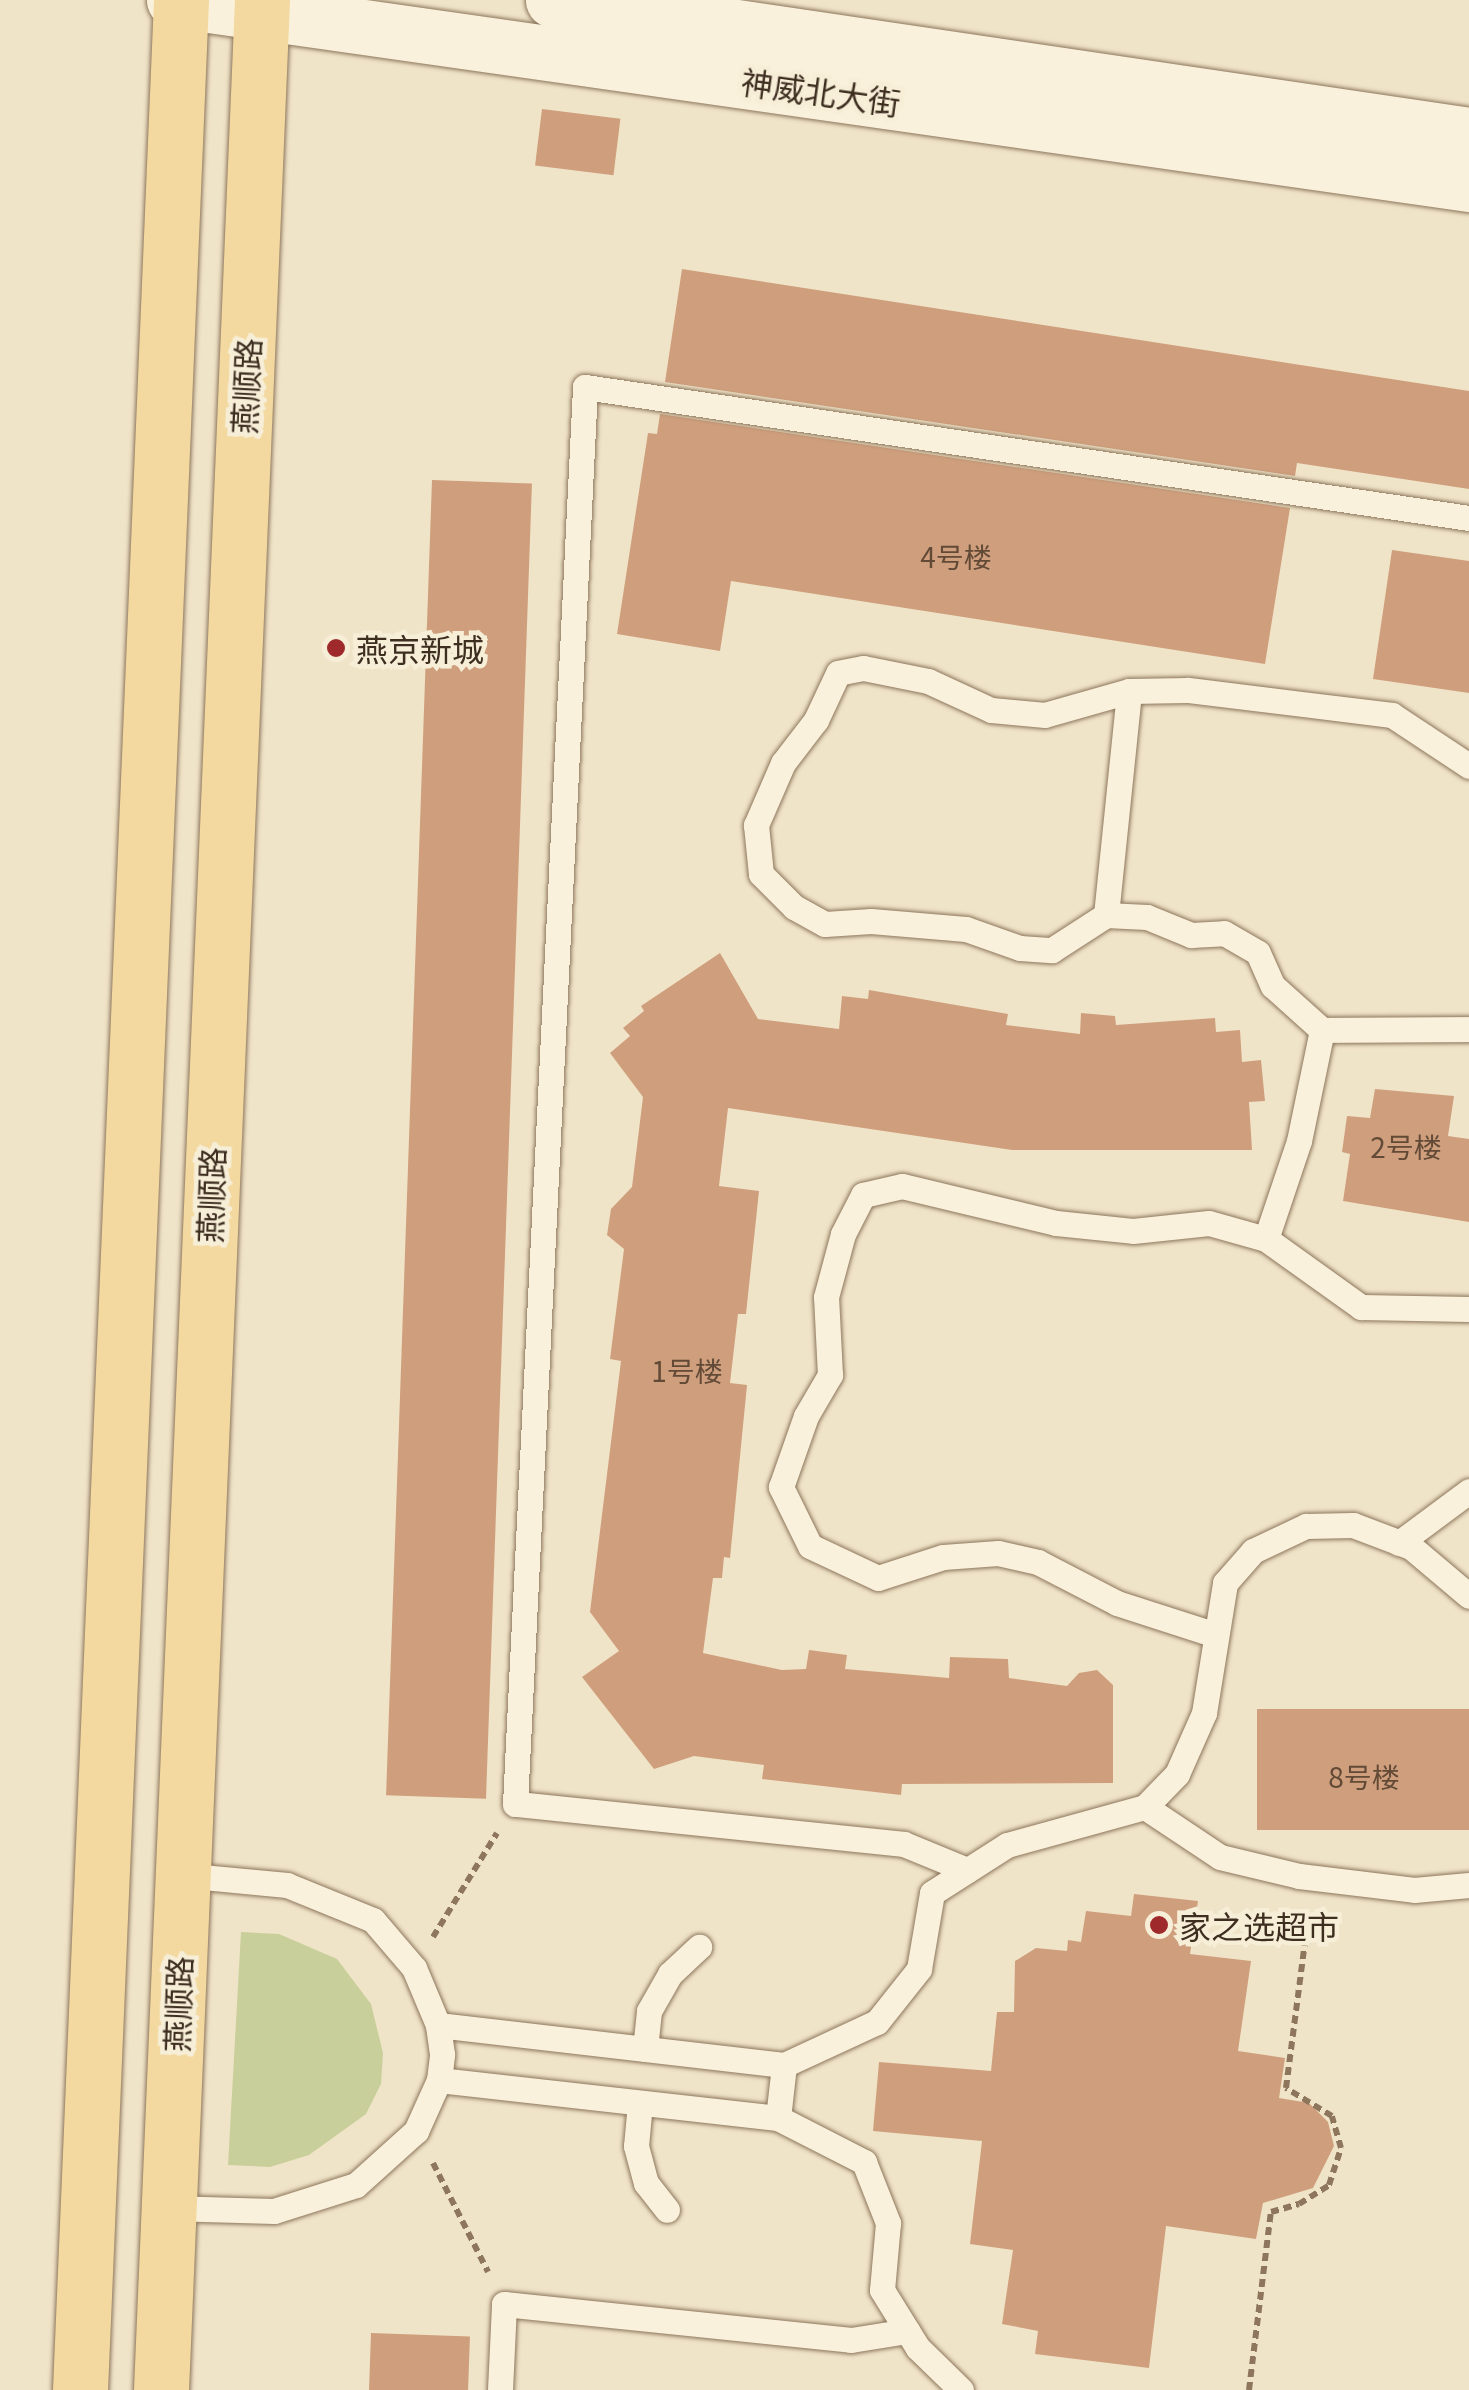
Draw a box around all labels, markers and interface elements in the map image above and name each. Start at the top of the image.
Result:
street label: 神威北大街 [739,61,903,121]
street label: 燕顺路 [223,337,267,435]
house number: 4号楼 [920,539,992,573]
place label: 燕京新城 [356,629,484,667]
marker: 燕京新城 [325,637,347,659]
house number: 2号楼 [1370,1129,1442,1163]
street label: 燕顺路 [189,1146,231,1244]
house number: 1号楼 [651,1353,723,1387]
house number: 8号楼 [1328,1759,1400,1793]
place label: 家之选超市 [1179,1906,1339,1944]
marker: 家之选超市 [1148,1914,1170,1936]
street label: 燕顺路 [156,1955,198,2053]

